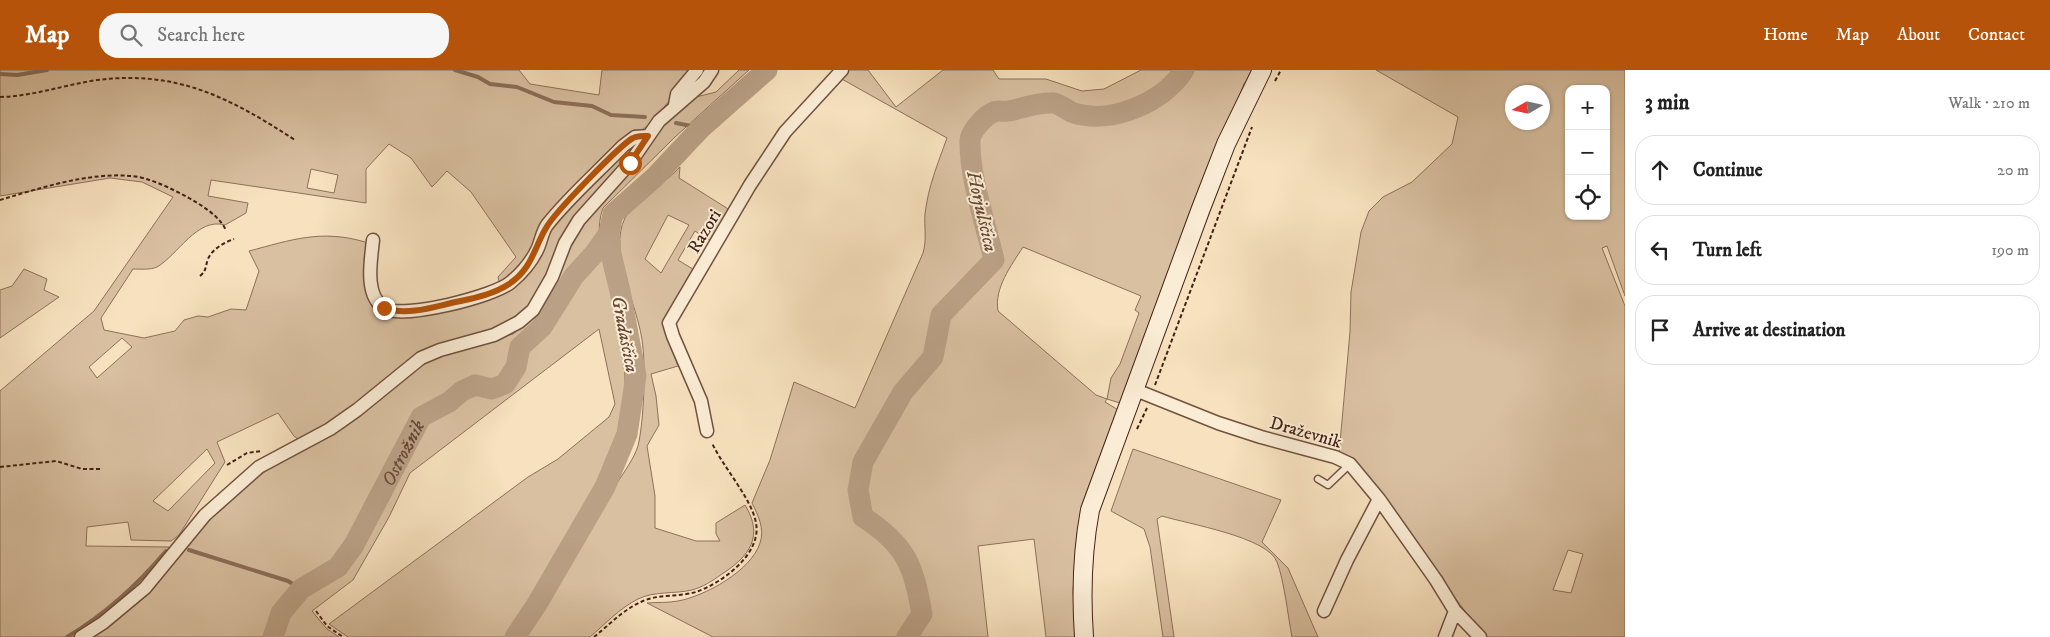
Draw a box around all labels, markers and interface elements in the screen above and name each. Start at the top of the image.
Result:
search box [99,13,449,58]
text: Map [25,20,69,50]
icon: search [117,21,145,49]
text: Search here [157,24,245,47]
text: Home [1763,24,1808,46]
text: Map [1836,24,1869,46]
text: About [1897,24,1940,46]
text: Contact [1968,24,2025,46]
north arrow [1505,85,1550,130]
map controls [1565,85,1610,220]
button: + [1565,85,1610,130]
text: 3 min [1645,90,1690,116]
text: Walk · 210 m [1948,93,2030,113]
button: − [1565,130,1610,175]
route start [619,152,642,175]
icon: ahead [1646,156,1674,184]
text: Continue [1693,159,1763,182]
text: 20 m [1997,160,2029,180]
water label: Horjulščica [961,168,1002,254]
button: locate [1565,175,1610,220]
street label: Razori [683,206,727,258]
icon: left [1646,236,1674,264]
text: Turn left [1693,239,1762,262]
text: 190 m [1991,240,2029,260]
water label: Gradaščica [606,294,643,374]
route end [373,297,396,320]
icon: arrive [1646,316,1674,344]
text: Arrive at destination [1693,319,1845,342]
street label: Draževnik [1267,412,1344,454]
water label: Ostrožnik [377,416,430,490]

